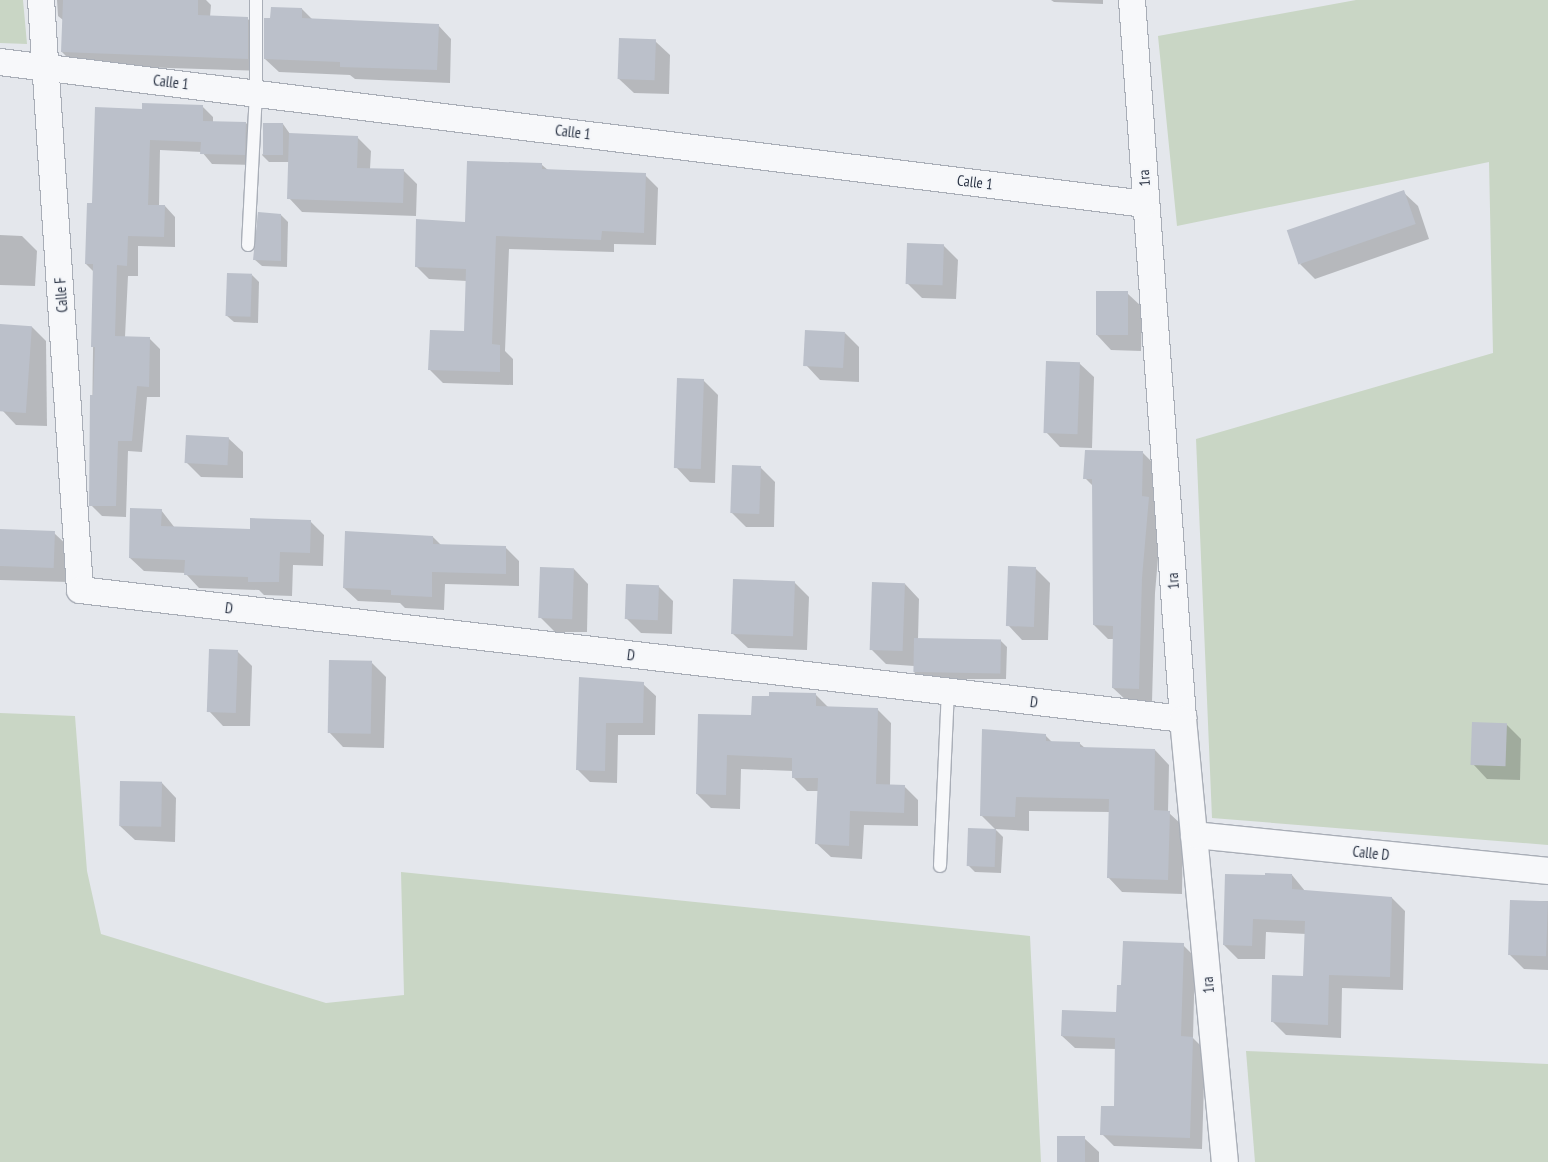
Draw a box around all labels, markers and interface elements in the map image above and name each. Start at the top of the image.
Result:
street label: Calle 1 [152,71,190,93]
street label: Calle 1 [554,121,592,143]
street label: 1ra [1134,169,1154,187]
street label: Calle 1 [956,171,994,193]
street label: Calle F [51,277,71,313]
street label: 1ra [1163,572,1183,590]
street label: D [224,599,234,617]
street label: D [626,646,636,664]
street label: D [1029,693,1039,711]
street label: Calle D [1352,842,1390,864]
street label: 1ra [1198,976,1218,994]

